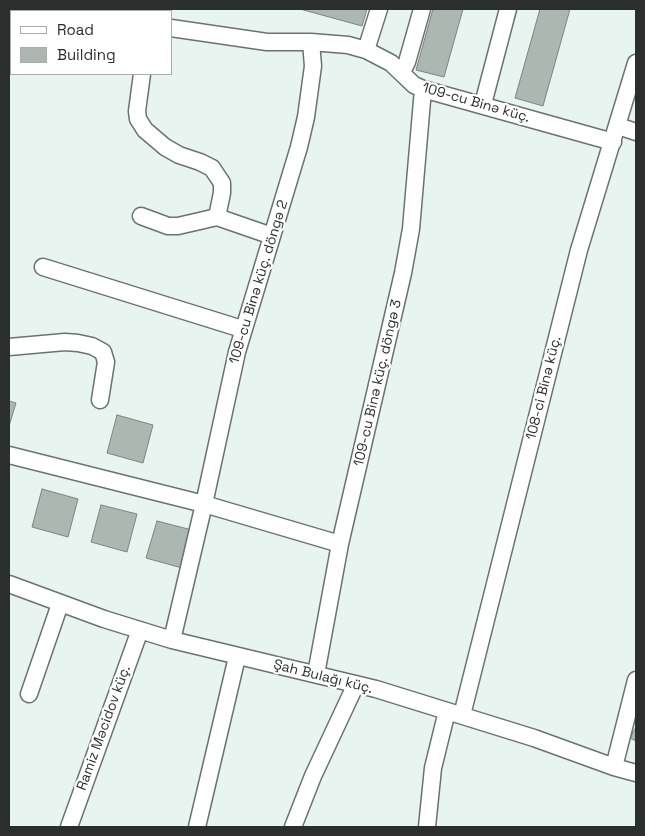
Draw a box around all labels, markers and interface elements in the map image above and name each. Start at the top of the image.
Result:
legend [10,10,172,75]
text: Road [57,20,94,39]
text: Building [57,45,116,64]
street label: 109-cu Binə küç. [420,80,532,126]
street label: 109-cu Binə küç. döngə 2 [226,198,292,366]
street label: 109-cu Binə küç. döngə 3 [351,298,405,468]
street label: 108-ci Binə küç. [523,334,565,442]
street label: Şah Bulağı küç. [272,657,374,697]
street label: Ramiz Məcidov küç. [74,663,134,793]

